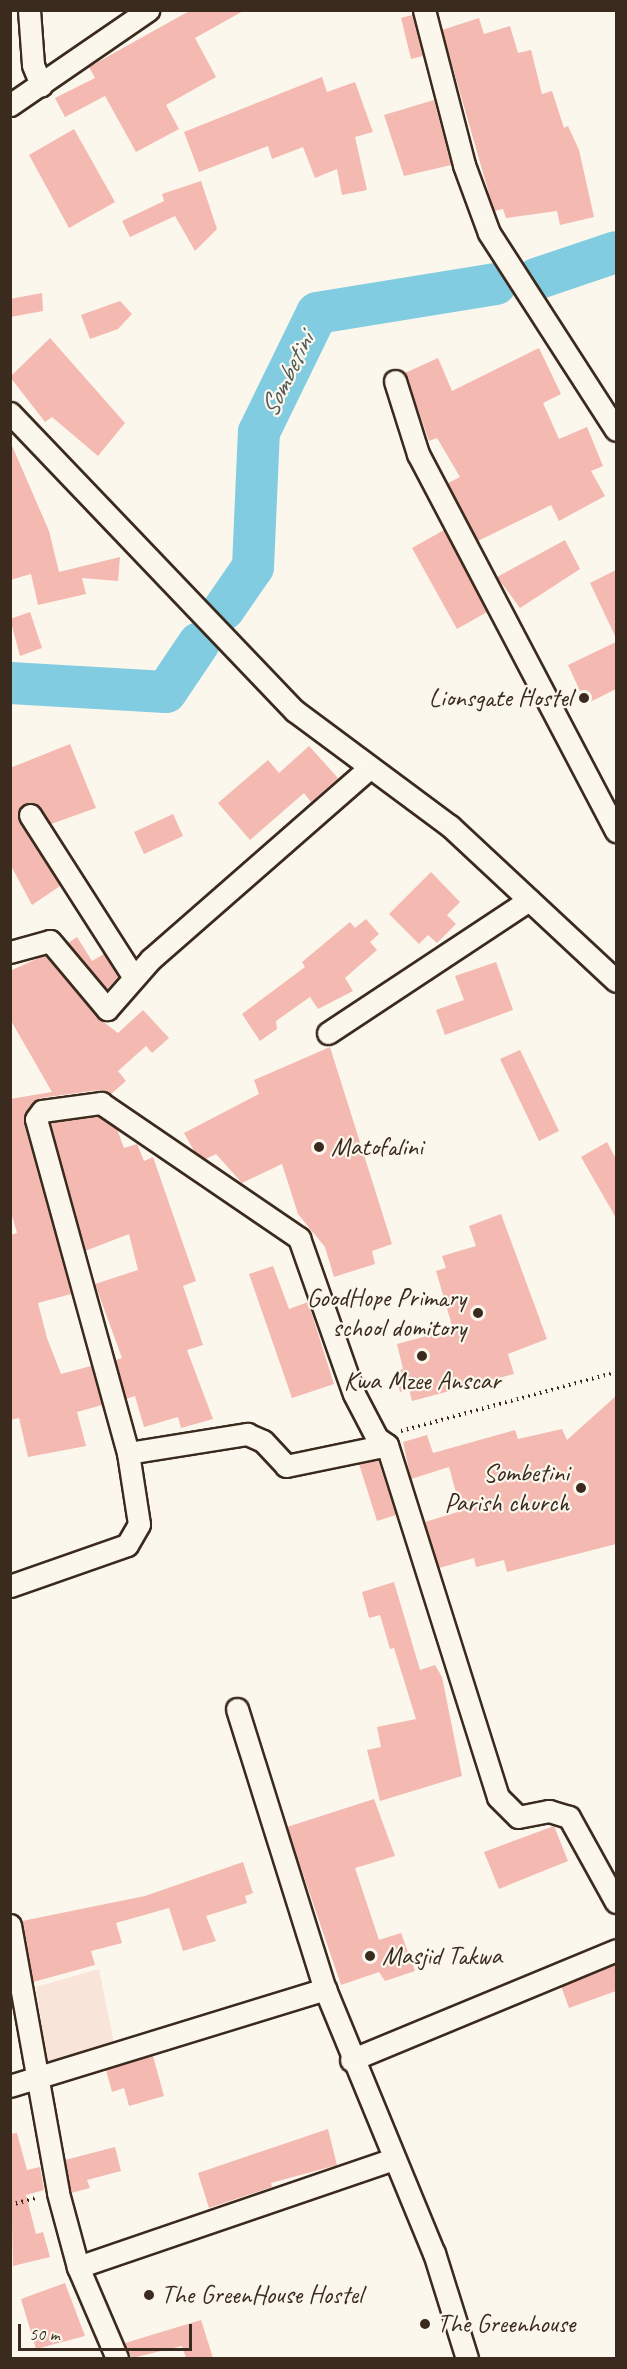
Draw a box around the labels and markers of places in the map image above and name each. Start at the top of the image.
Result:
place label: Lionsgate Hostel [429,682,572,714]
marker: Lionsgate Hostel [577,691,591,705]
place label: Matofalini [331,1131,423,1163]
marker: Matofalini [312,1140,326,1154]
place label: GoodHope Primary school domitory [305,1282,466,1344]
marker: GoodHope Primary school domitory [471,1306,485,1320]
marker: Kwa Mzee Anscar [415,1349,429,1363]
place label: Kwa Mzee Anscar [343,1365,501,1397]
place label: Sombetini Parish church [444,1457,569,1518]
marker: Sombetini Parish church [574,1481,588,1495]
place label: Masjid Takwa [382,1940,502,1972]
marker: Masjid Takwa [363,1949,377,1963]
place label: The GreenHouse Hostel [161,2279,362,2311]
marker: The GreenHouse Hostel [142,2288,156,2302]
place label: The Greenhouse [437,2308,575,2340]
marker: The Greenhouse [418,2317,432,2331]

